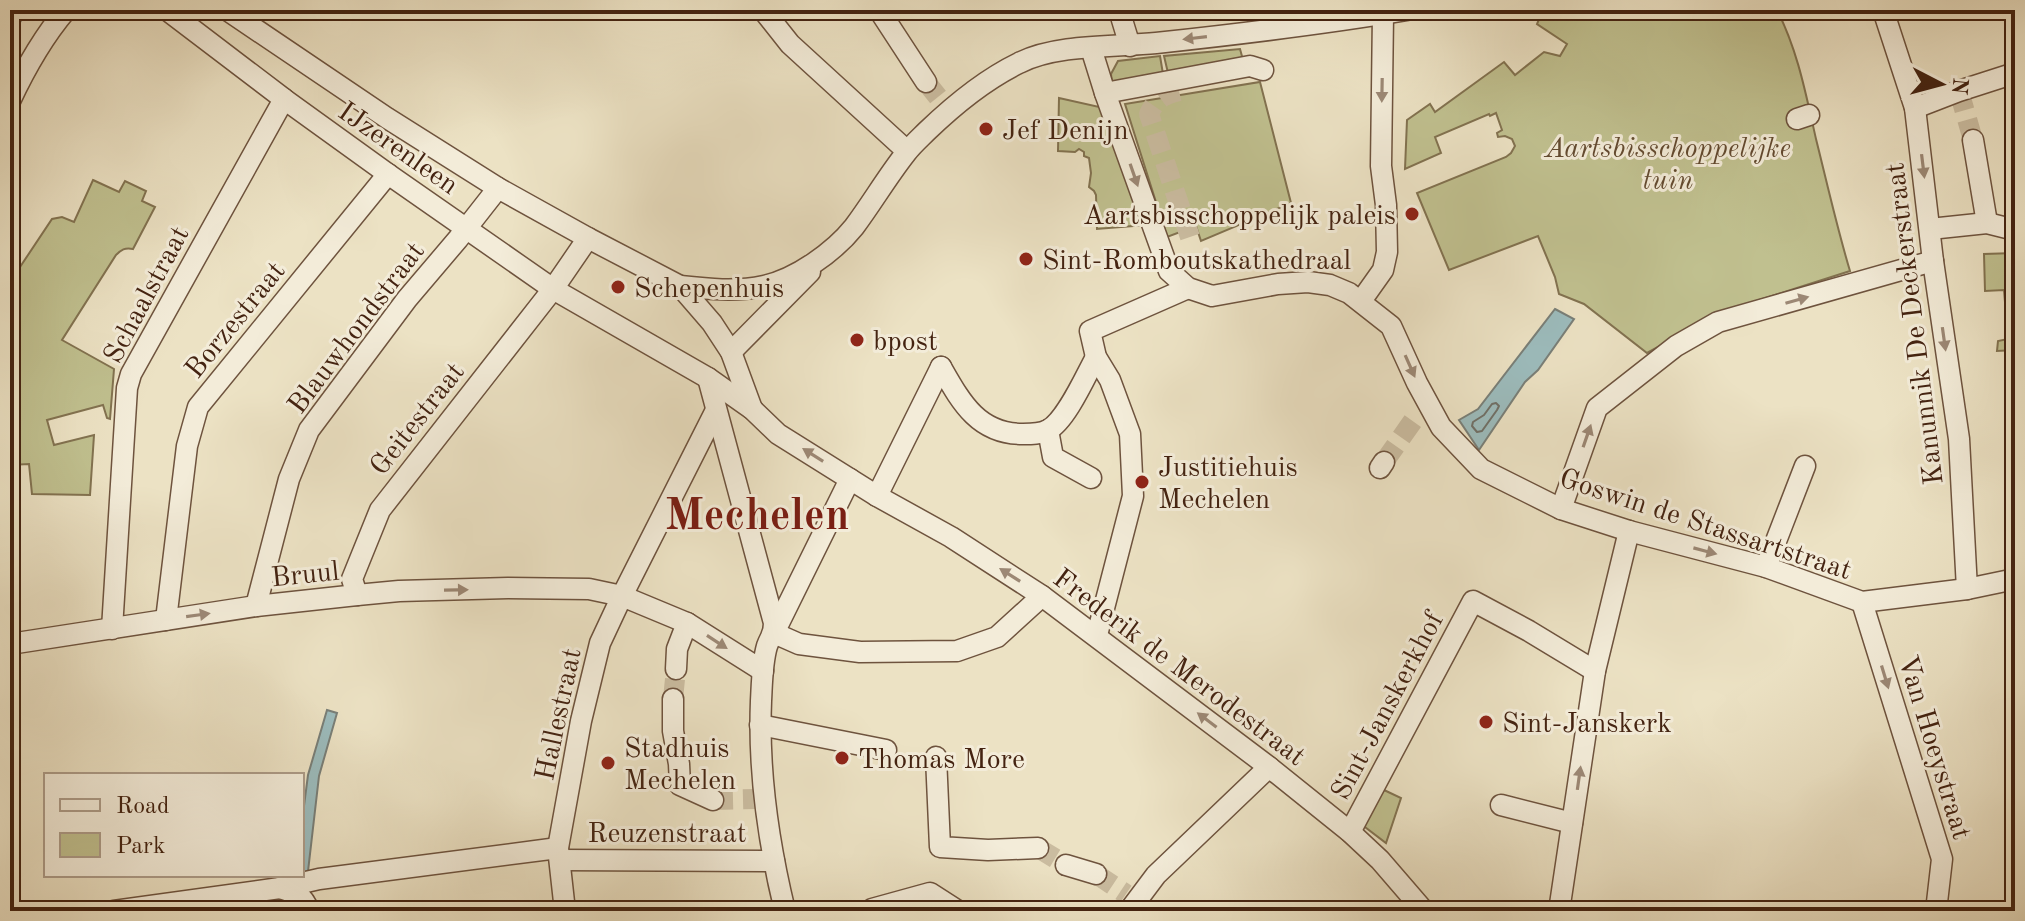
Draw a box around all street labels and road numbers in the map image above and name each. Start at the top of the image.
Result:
street label: IJzerenleen [332,98,462,201]
street label: Kanunnik De Deckerstraat [1882,161,1950,486]
street label: Schaalstraat [100,222,195,369]
street label: Blauwhondstraat [284,238,431,420]
street label: Borzestraat [181,257,292,384]
street label: Geitestraat [366,358,471,481]
street label: Goswin de Stassartstraat [1556,465,1854,586]
street label: Bruul [270,558,341,593]
street label: Frederik de Merodestraat [1047,565,1309,772]
street label: Sint-Janskerkhof [1327,606,1451,805]
street label: Hallestraat [532,646,588,783]
street label: Van Hoeystraat [1892,653,1974,843]
street label: Reuzenstraat [587,821,747,849]

